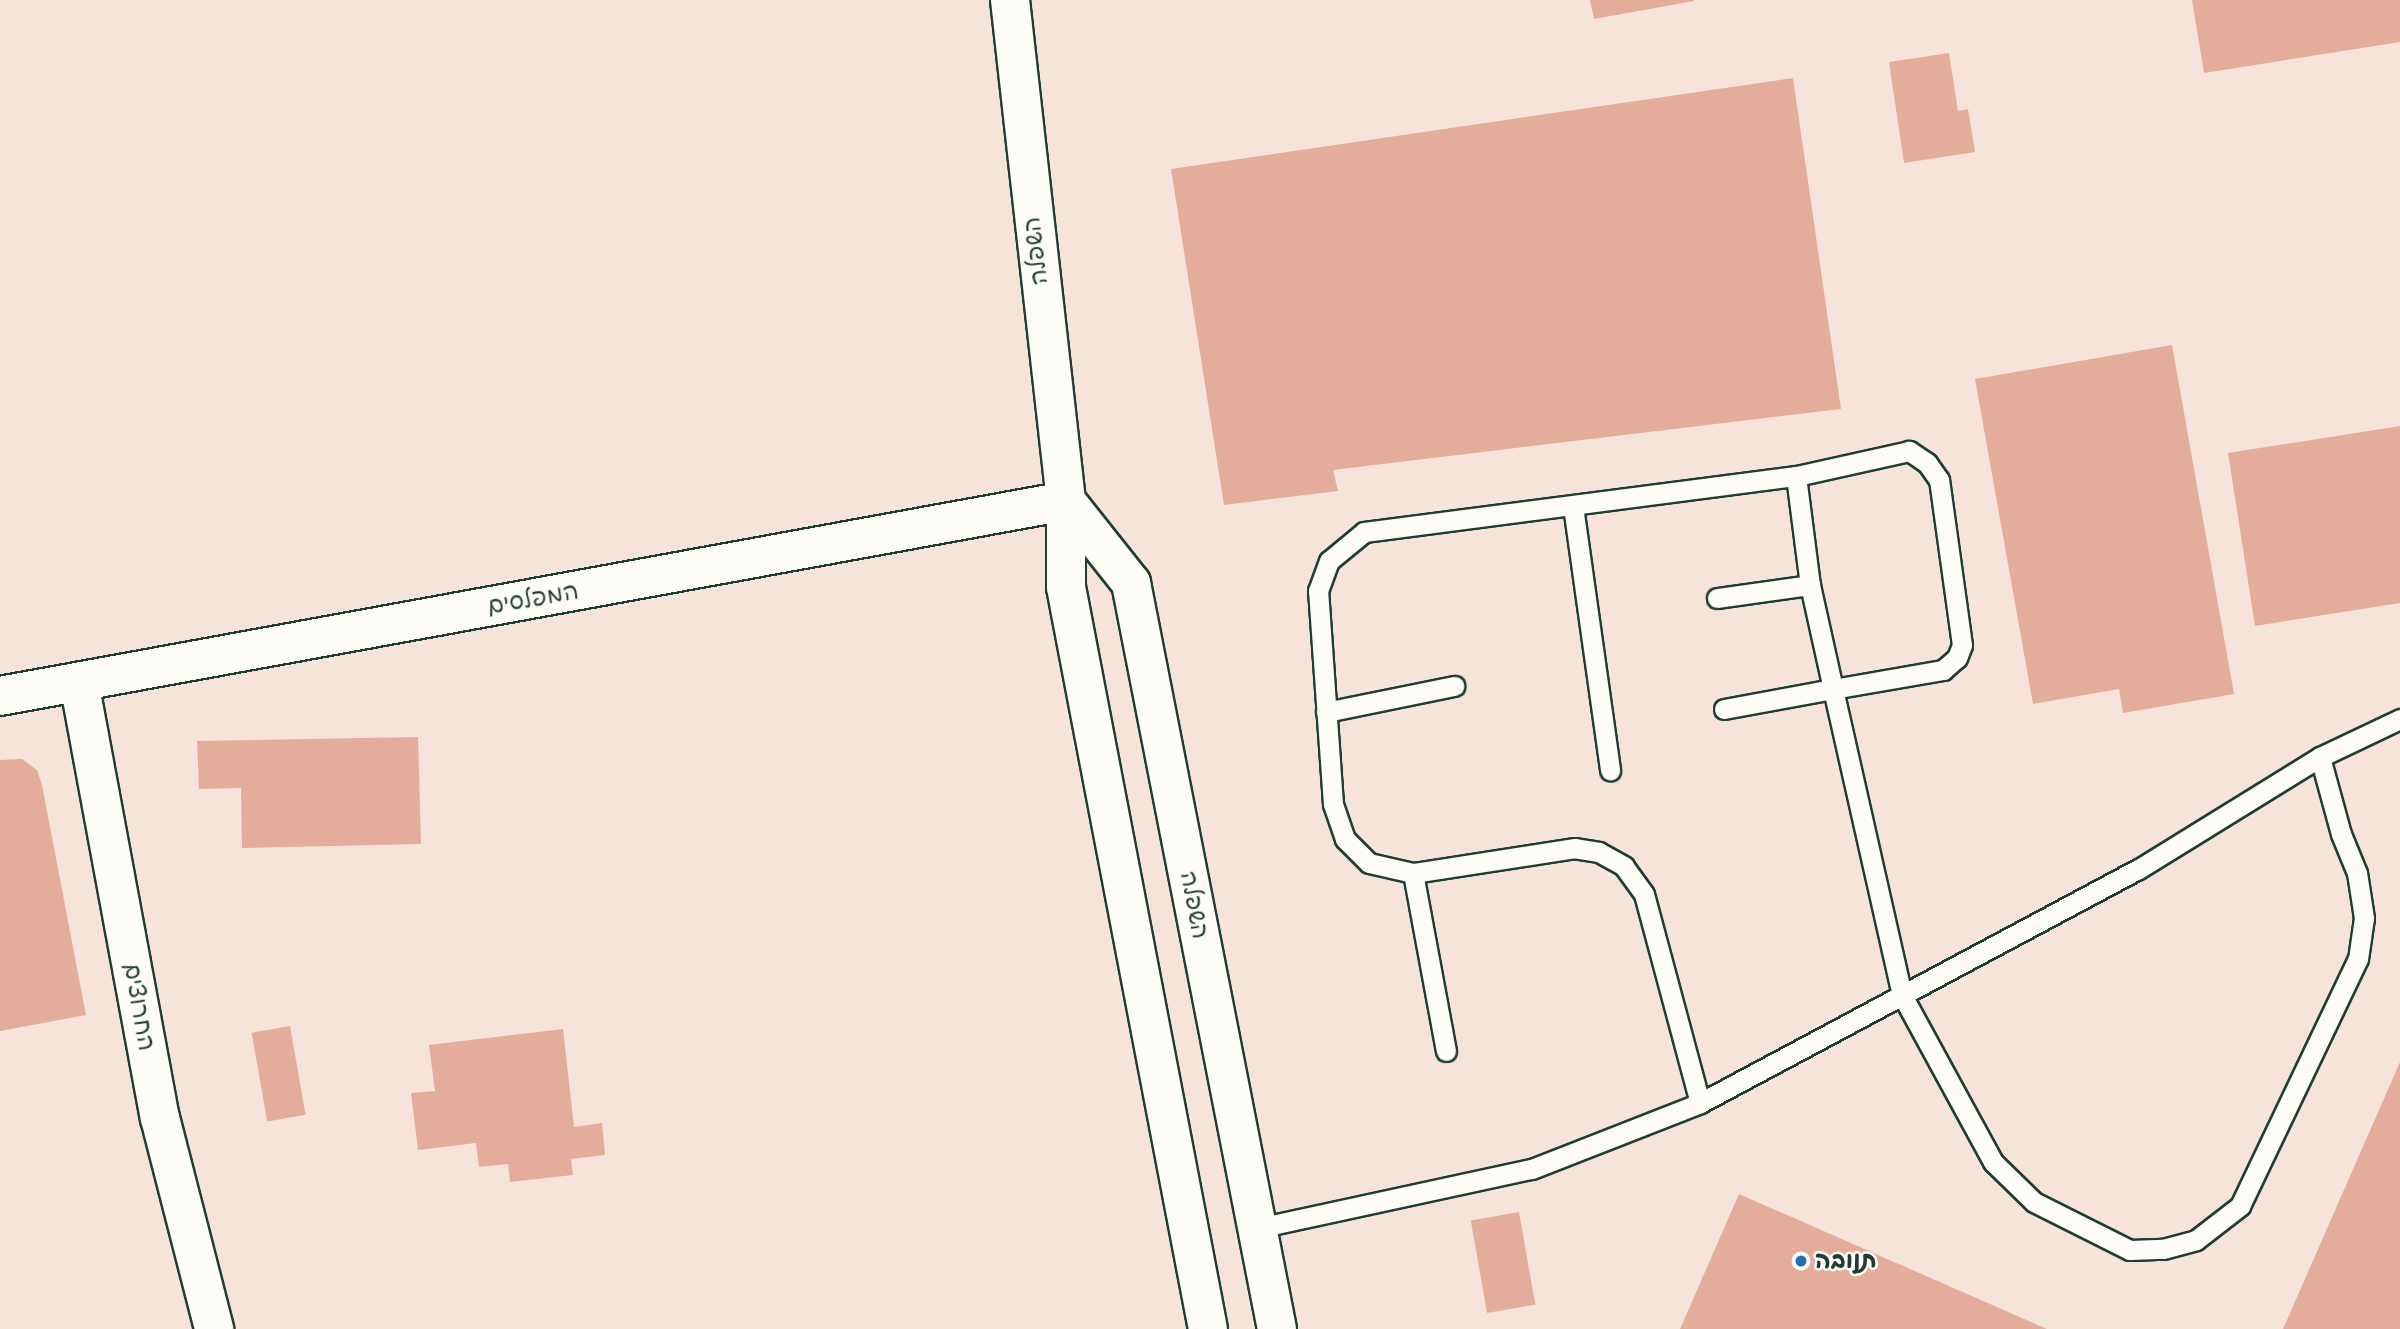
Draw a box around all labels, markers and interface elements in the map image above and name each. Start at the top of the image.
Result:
street label: השפלה [1018,215,1054,287]
street label: המפלסים [485,577,581,621]
street label: השפלה [1173,869,1215,941]
street label: החרוצים [117,961,161,1053]
place label: תנובה [1815,1247,1877,1275]
marker: תנובה [1793,1253,1809,1269]

